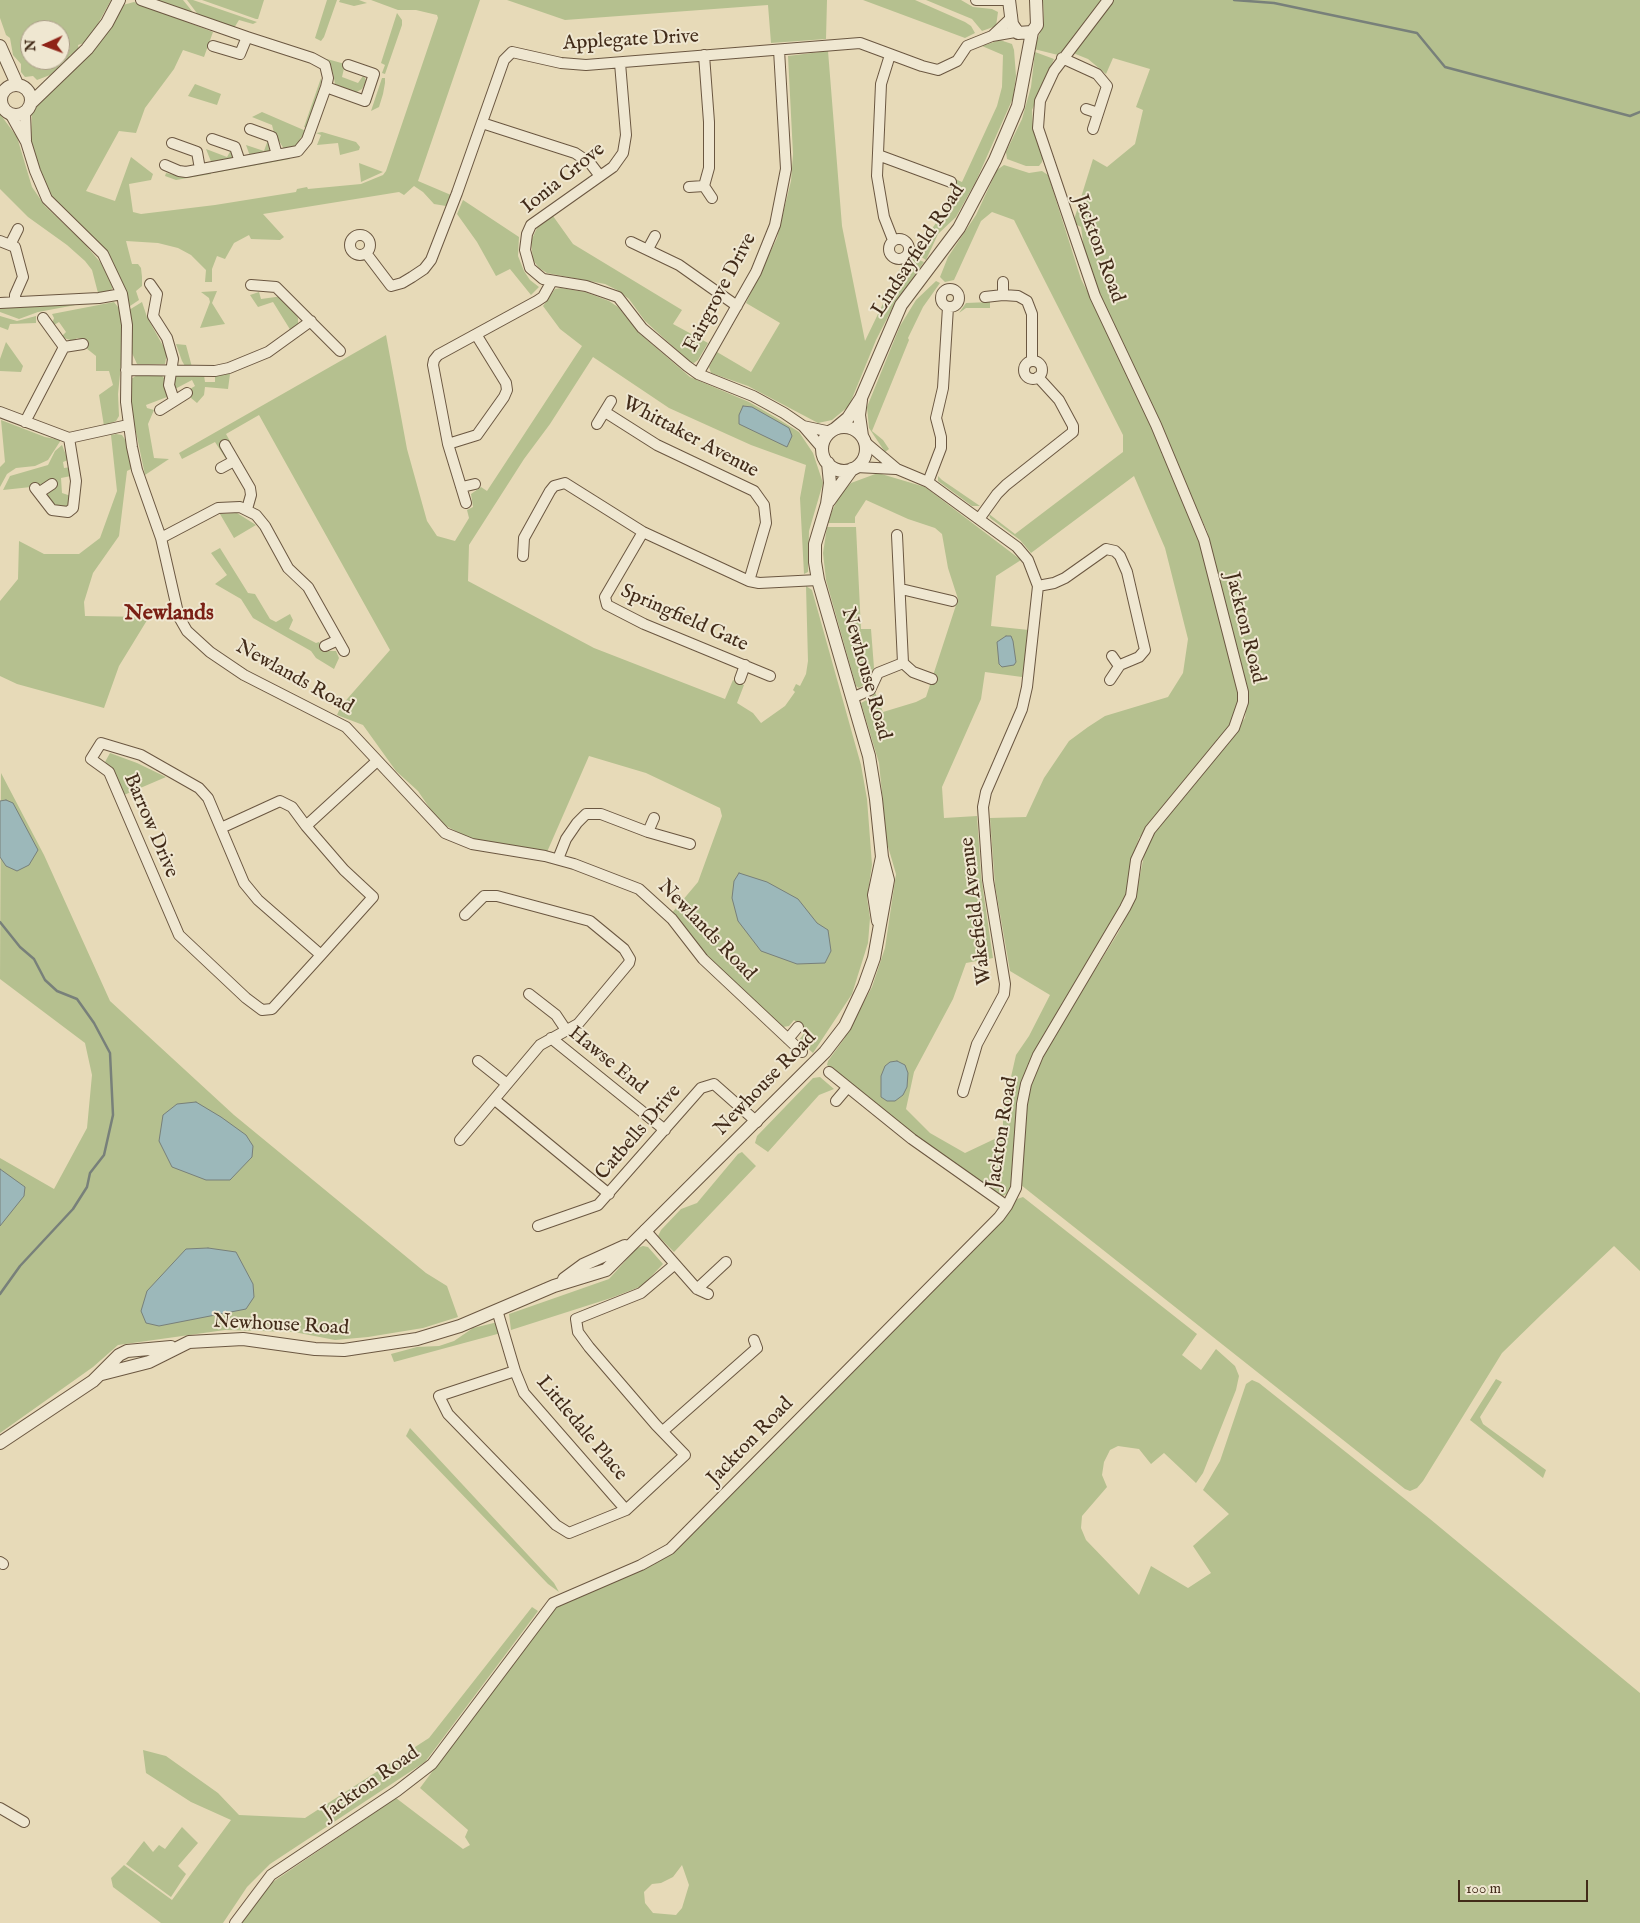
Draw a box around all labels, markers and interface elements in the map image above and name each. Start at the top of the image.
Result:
north arrow [20,20,70,70]
street label: Applegate Drive [562,25,700,57]
text: N [22,39,40,52]
street label: Ionia Grove [518,138,610,220]
street label: Lindsayfield Road [867,180,971,322]
street label: Jackton Road [1067,192,1129,306]
street label: Fairgrove Drive [680,229,762,357]
street label: Whittaker Avenue [618,392,762,484]
street label: Jackton Road [1219,570,1269,686]
street label: Springfield Gate [617,580,751,658]
district label: Newlands [124,601,214,627]
street label: Newhouse Road [835,605,895,743]
street label: Newlands Road [231,636,357,720]
street label: Barrow Drive [117,770,183,882]
street label: Wakefield Avenue [956,836,998,986]
street label: Newlands Road [652,876,760,986]
street label: Hawse End [563,1022,651,1100]
street label: Newhouse Road [710,1027,822,1141]
street label: Jackton Road [982,1075,1024,1191]
street label: Catbells Drive [591,1080,687,1186]
street label: Newhouse Road [212,1310,350,1342]
street label: Littledale Place [530,1372,632,1486]
street label: Jackton Road [703,1393,799,1491]
street label: Jackton Road [318,1742,424,1826]
scale bar [1460,1870,1590,1902]
text: 100 m [1466,1879,1501,1898]

